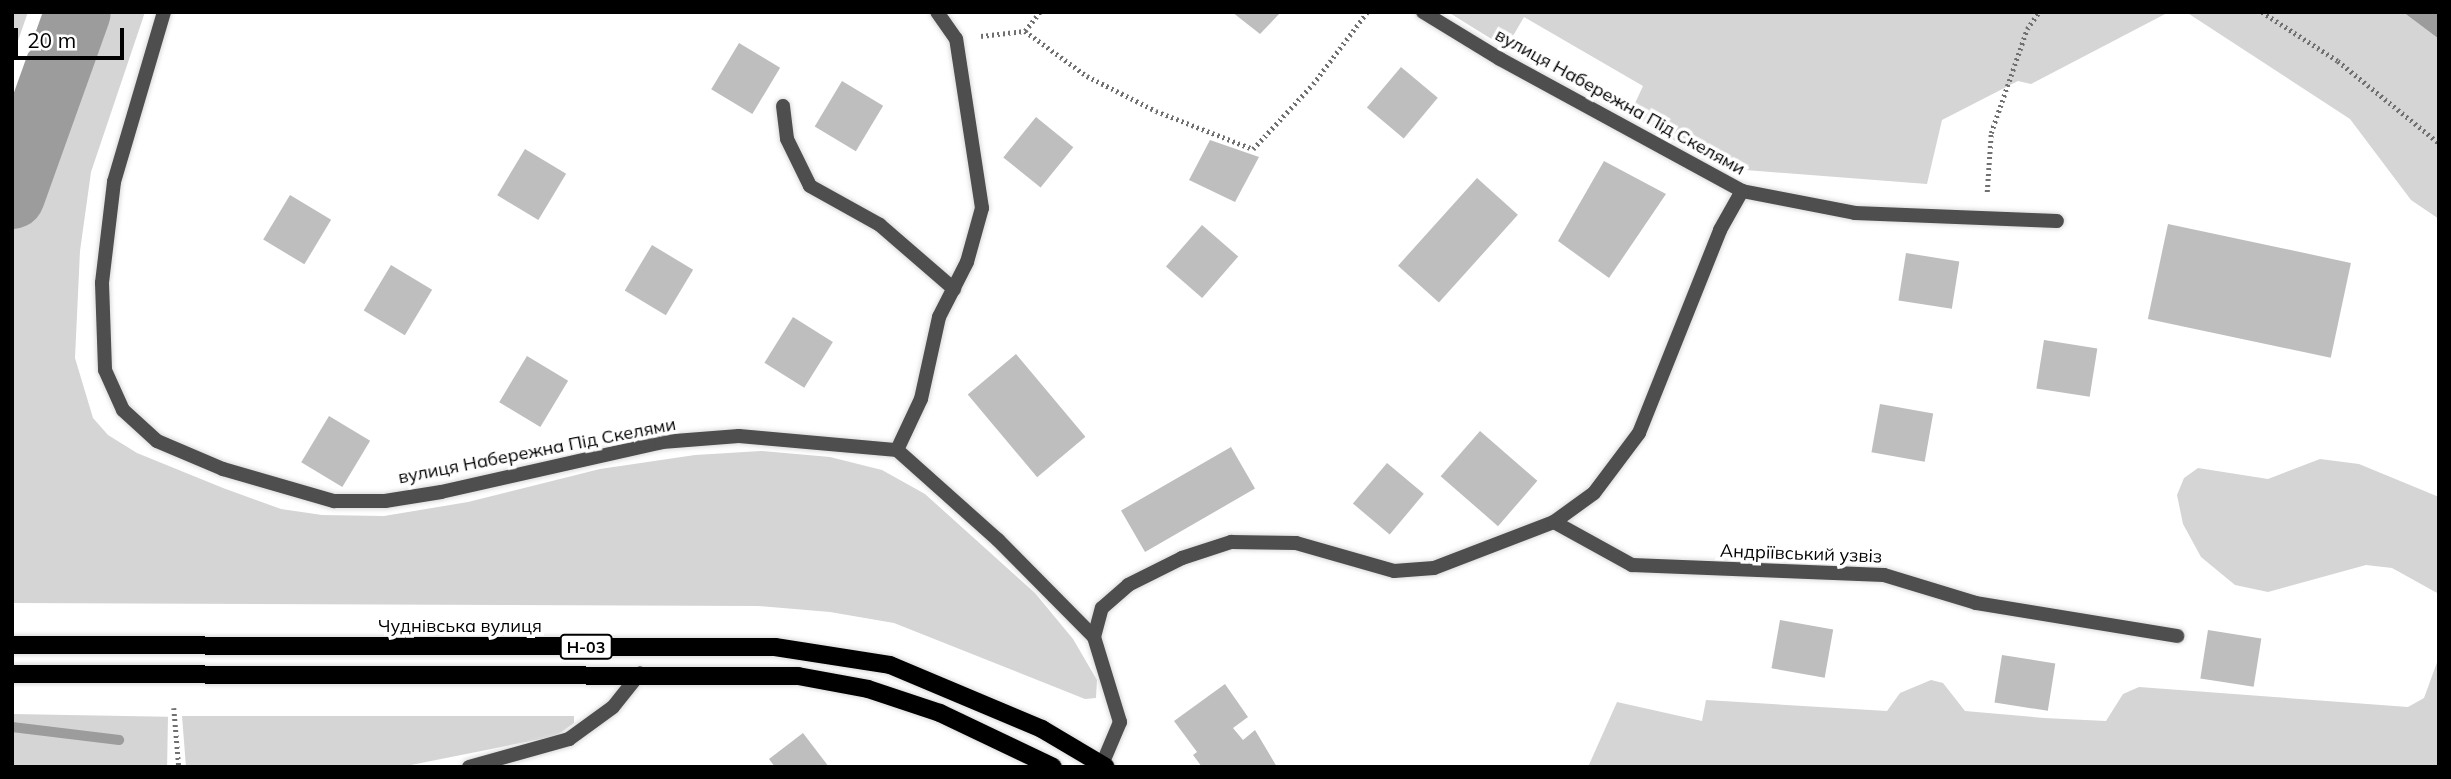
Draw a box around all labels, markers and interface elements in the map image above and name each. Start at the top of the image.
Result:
scale bar [18,14,128,58]
street label: вулиця Набережна Під Скелями [1491,24,1749,180]
text: 20 m [27,27,76,53]
street label: вулиця Набережна Під Скелями [396,413,678,489]
street label: Андріївський узвіз [1720,540,1882,568]
street label: Чуднівська вулиця [378,615,542,637]
road number: Н-03 [558,634,614,660]

